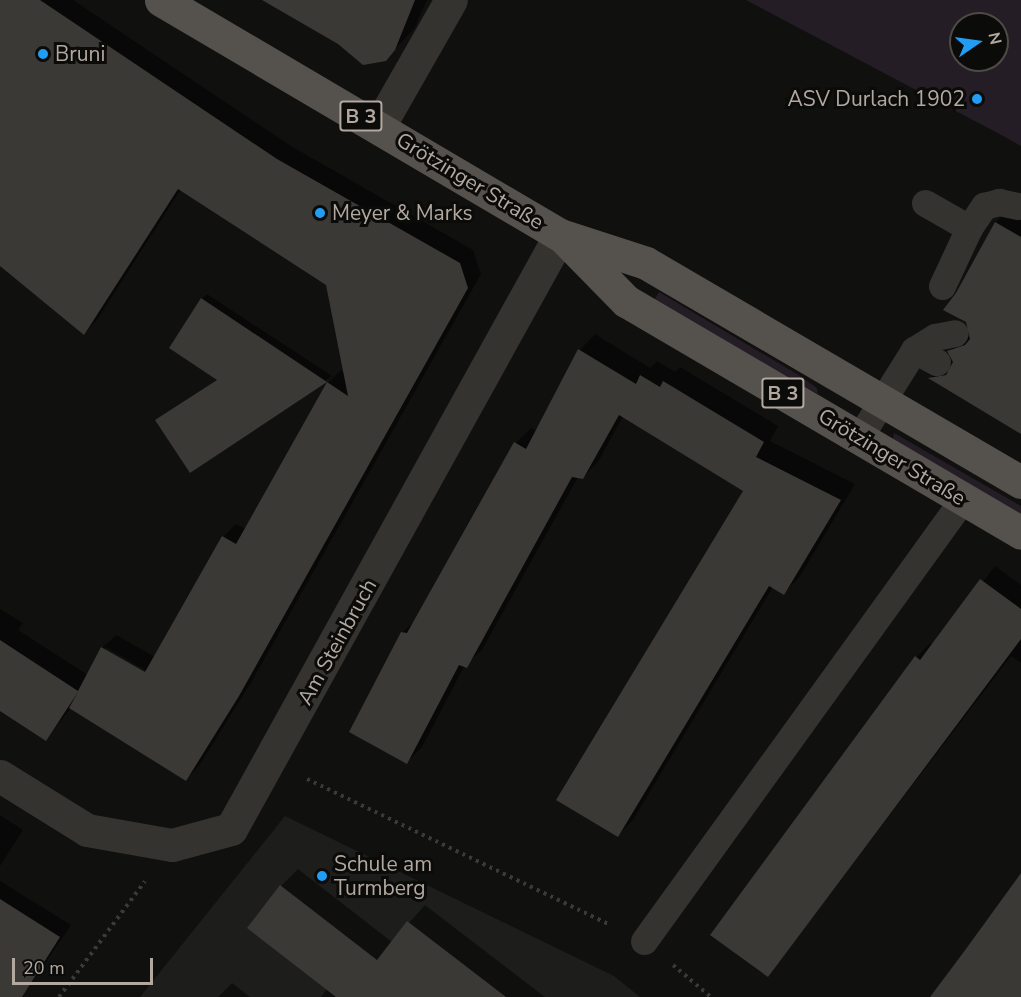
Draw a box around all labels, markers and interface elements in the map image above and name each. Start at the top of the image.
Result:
north arrow [949,12,1009,72]
text: N [983,30,1007,47]
place label: Bruni [55,41,105,67]
marker: Bruni [36,47,50,61]
place label: ASV Durlach 1902 [788,86,965,112]
marker: ASV Durlach 1902 [970,92,984,106]
road number: B 3 [338,99,384,133]
street label: Grötzinger Straße [392,127,548,235]
place label: Meyer & Marks [332,200,473,226]
marker: Meyer & Marks [313,206,327,220]
road number: B 3 [760,376,806,410]
street label: Grötzinger Straße [814,403,970,511]
street label: Am Steinbruch [292,575,382,709]
place label: Schule am Turmberg [334,851,432,901]
marker: Schule am Turmberg [315,869,329,883]
scale bar [15,946,156,984]
text: 20 m [23,956,65,980]

